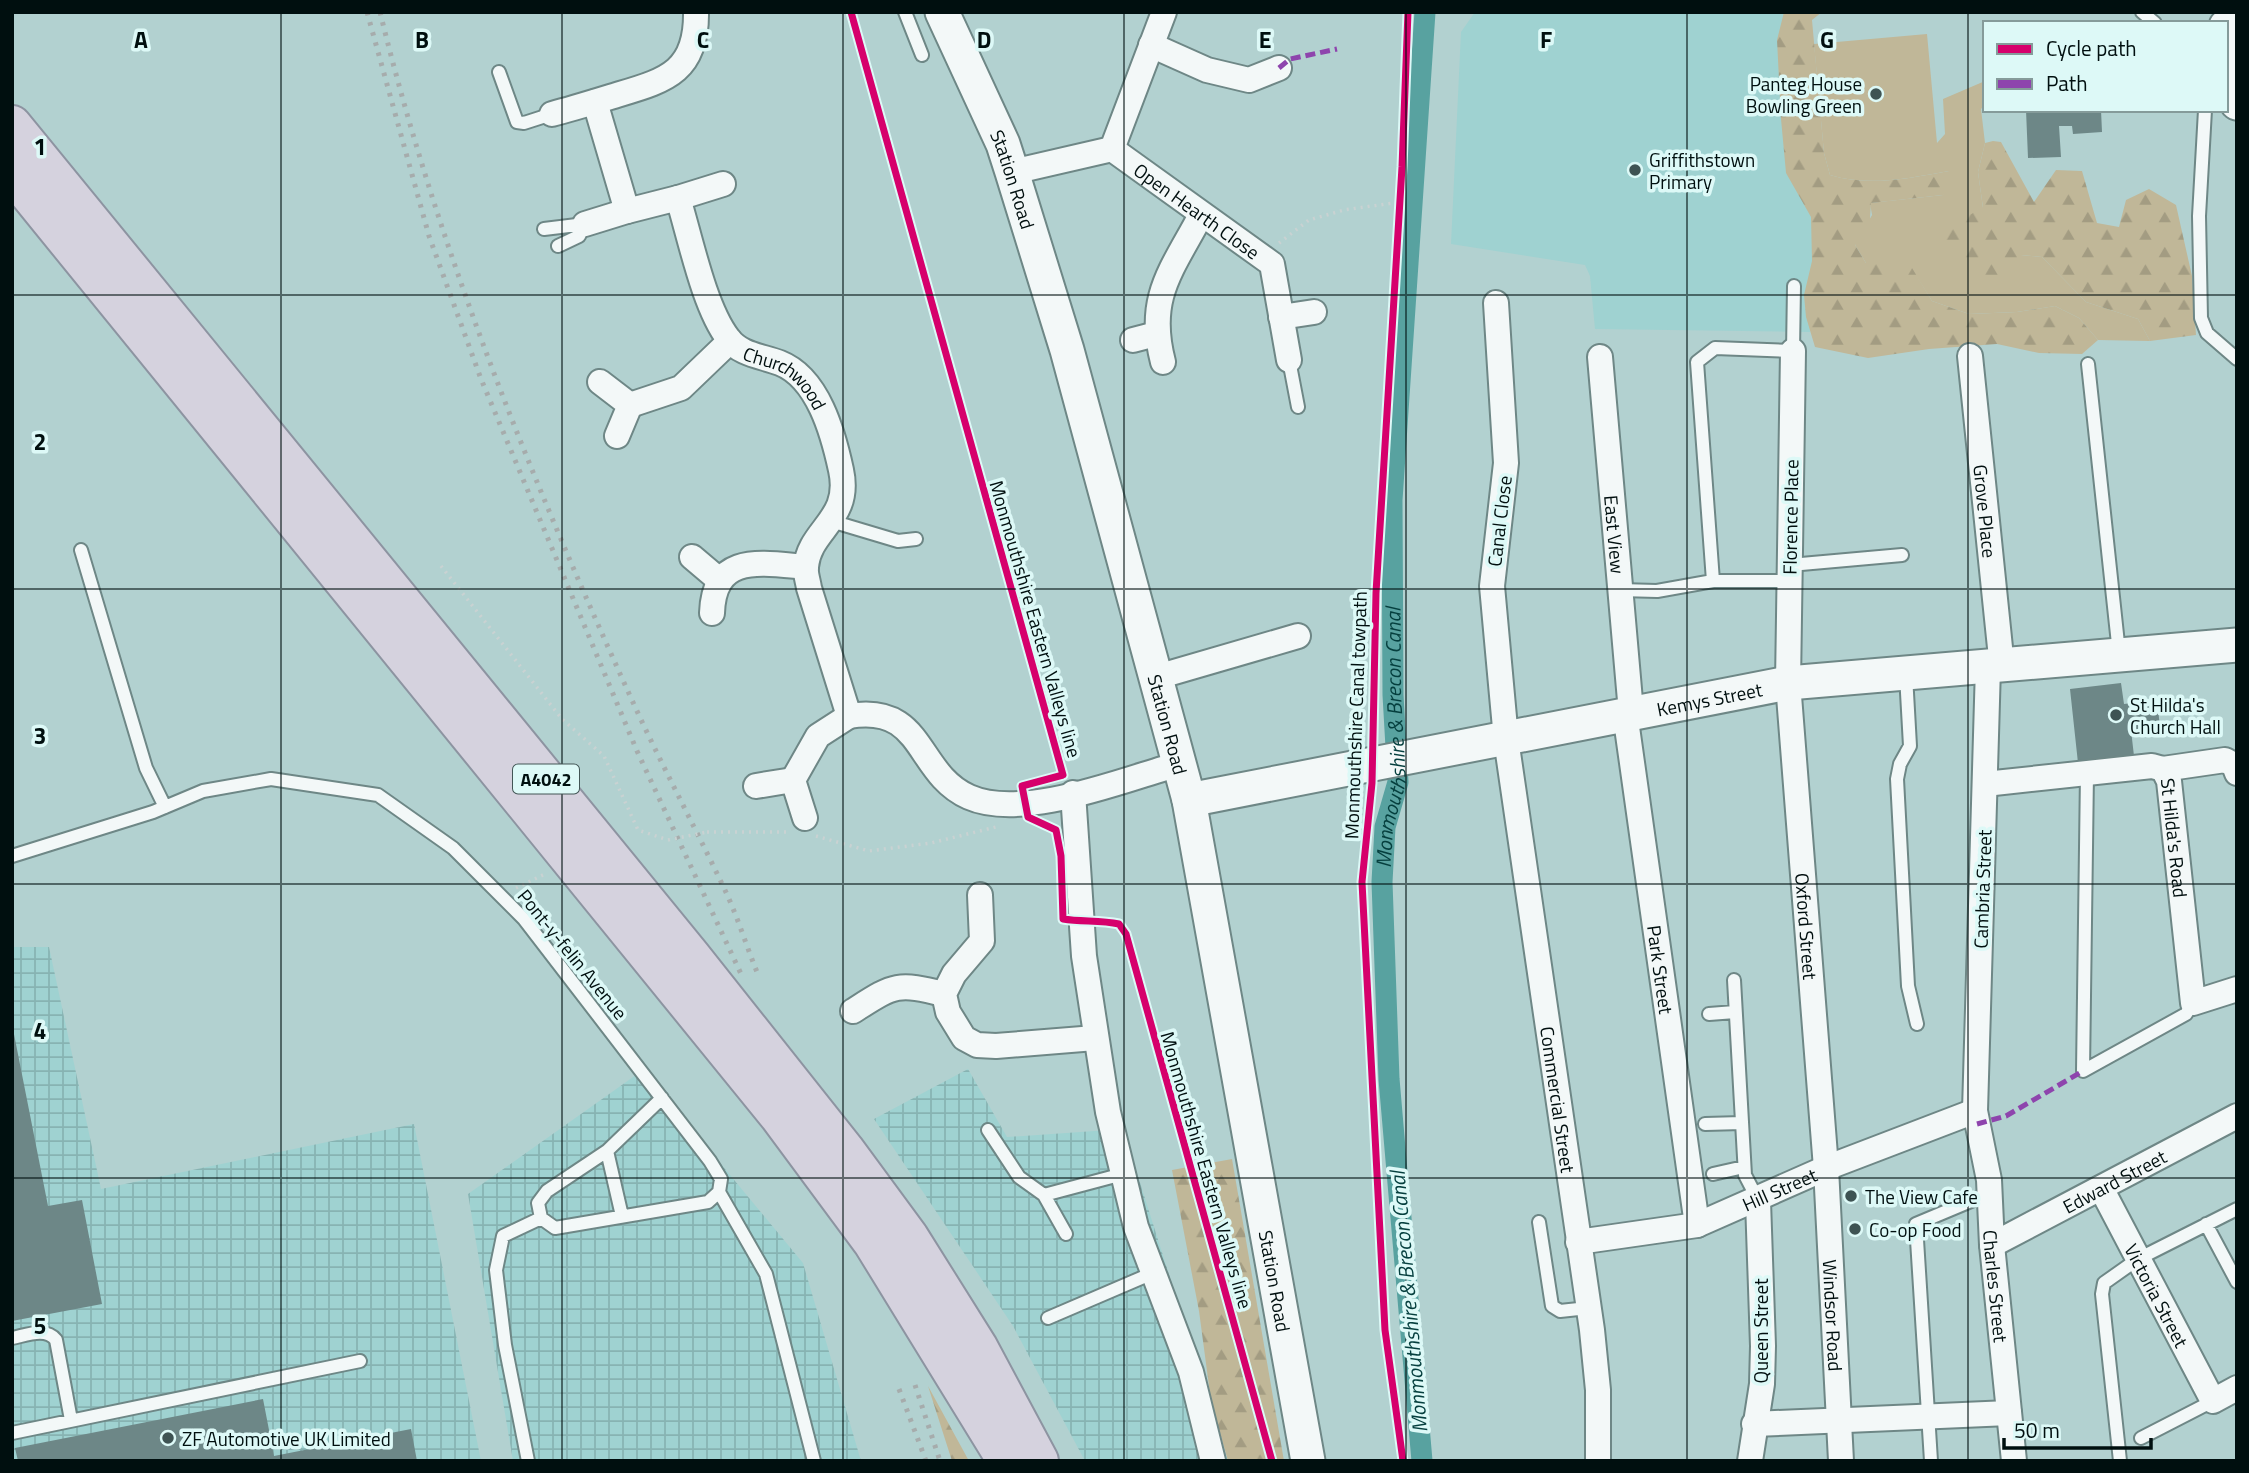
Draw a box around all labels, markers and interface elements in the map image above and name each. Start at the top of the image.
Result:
legend [1983,21,2228,112]
text: A [134,22,148,57]
text: B [415,22,429,57]
text: C [697,22,709,57]
text: D [977,22,991,57]
text: E [1259,22,1271,57]
text: F [1540,22,1552,57]
text: G [1820,22,1834,57]
text: Cycle path [2046,32,2137,64]
text: Path [2046,67,2088,99]
place label: Panteg House Bowling Green [1746,69,1862,120]
marker: Panteg House Bowling Green [1868,86,1884,102]
street label: Station Road [984,124,1043,232]
text: 1 [34,129,46,164]
place label: Griffithstown Primary [1649,145,1755,196]
street label: Open Hearth Close [1128,155,1266,266]
marker: Griffithstown Primary [1627,162,1643,178]
street label: Churchwood [739,338,835,414]
text: 2 [34,424,46,459]
street label: Florence Place [1774,459,1806,575]
street label: Grove Place [1967,463,2005,559]
street label: Canal Close [1479,474,1519,568]
street label: Monmouthshire Eastern Valleys line [982,477,1090,761]
street label: East View [1598,494,1633,575]
street label: Monmouthshire Canal towpath [1336,591,1374,839]
water label: Monmouthshire & Brecon Canal [1367,605,1415,869]
street label: Station Road [1141,671,1196,778]
street label: Kemys Street [1654,674,1765,723]
place label: St Hilda's Church Hall [2130,690,2221,741]
marker: St Hilda's Church Hall [2108,707,2124,723]
text: 3 [34,718,46,753]
road number: A4042 [513,764,579,794]
street label: St Hilda's Road [2154,777,2196,899]
street label: Cambria Street [1965,829,1999,949]
street label: Oxford Street [1788,872,1826,981]
street label: Pont-y-felin Avenue [511,882,635,1026]
street label: Park Street [1640,923,1682,1016]
text: 4 [34,1013,46,1048]
street label: Commercial Street [1533,1024,1583,1175]
street label: Monmouthshire Eastern Valleys line [1153,1028,1261,1312]
street label: Edward Street [2057,1141,2172,1220]
street label: Hill Street [1737,1159,1821,1218]
water label: Monmouthshire & Brecon Canal [1380,1168,1435,1434]
place label: The View Cafe [1865,1182,1978,1211]
marker: The View Cafe [1843,1188,1859,1204]
place label: Co-op Food [1869,1215,1962,1244]
marker: Co-op Food [1847,1221,1863,1237]
street label: Station Road [1252,1228,1299,1334]
street label: Charles Street [1977,1229,2016,1344]
street label: Victoria Street [2118,1238,2197,1352]
street label: Windsor Road [1816,1259,1851,1372]
street label: Queen Street [1746,1278,1775,1384]
text: 5 [34,1308,46,1343]
scale bar [2004,1406,2151,1450]
text: 50 m [2014,1414,2060,1446]
place label: ZF Automotive UK Limited [182,1424,391,1453]
marker: ZF Automotive UK Limited [160,1430,176,1446]

